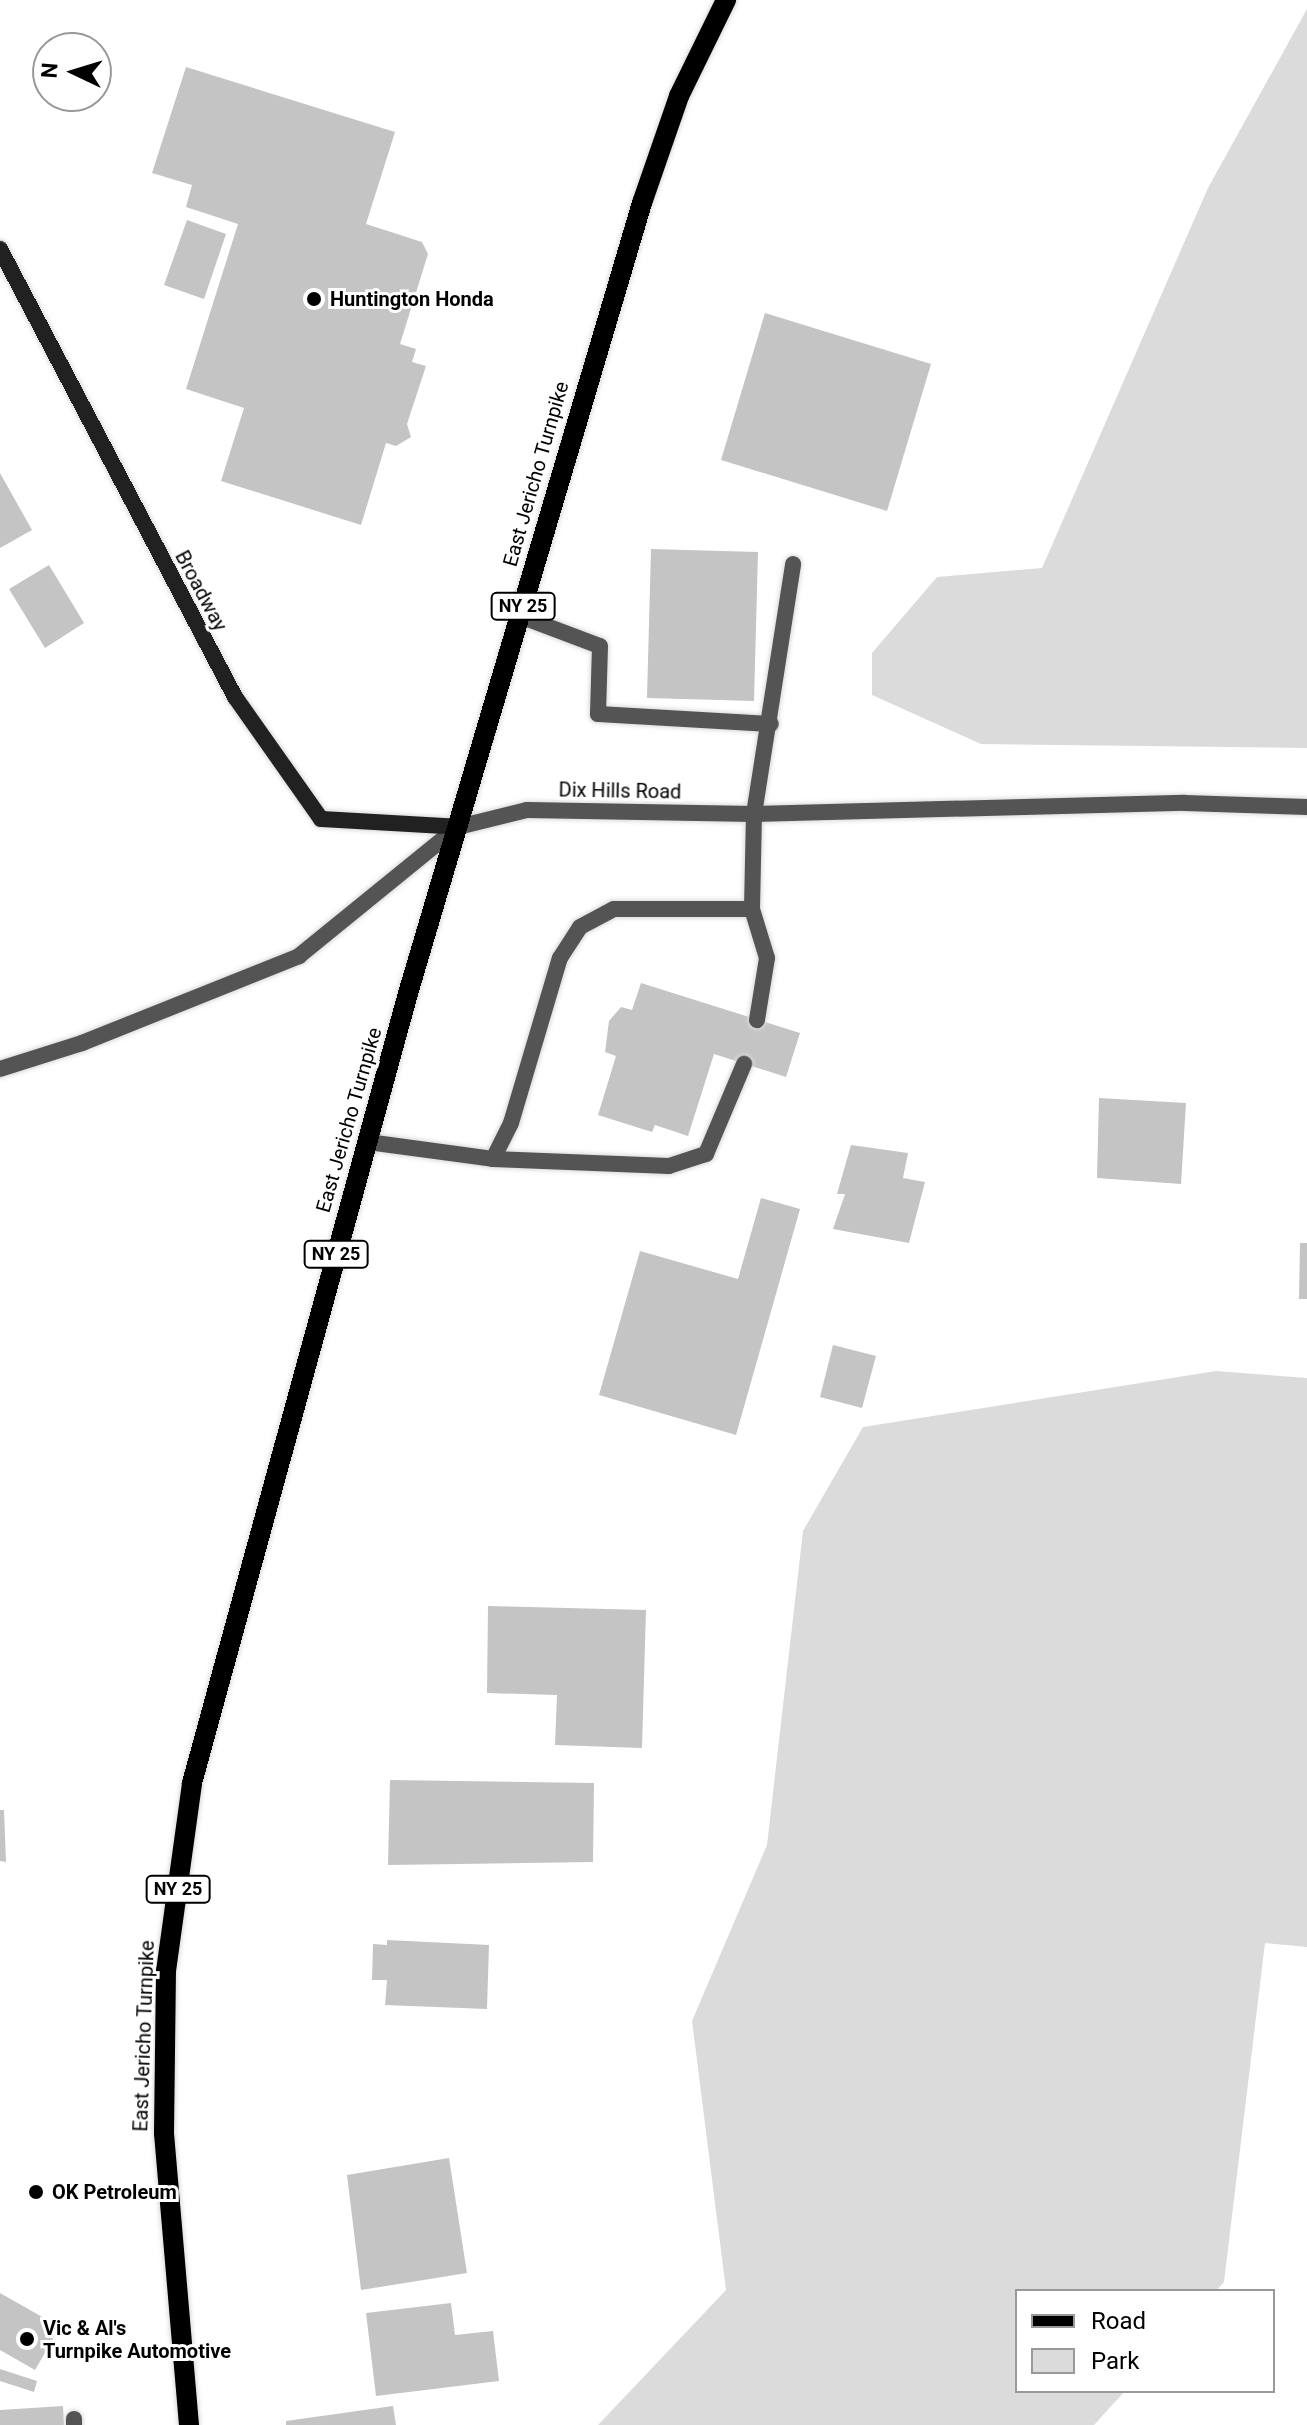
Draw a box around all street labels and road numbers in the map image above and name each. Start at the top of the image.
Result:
street label: East Jericho Turnpike [498,379,574,569]
street label: Broadway [170,547,232,635]
road number: NY 25 [489,592,557,620]
street label: Dix Hills Road [558,778,682,804]
street label: East Jericho Turnpike [311,1025,387,1215]
road number: NY 25 [302,1240,370,1268]
road number: NY 25 [144,1875,212,1903]
street label: East Jericho Turnpike [129,1940,159,2132]

